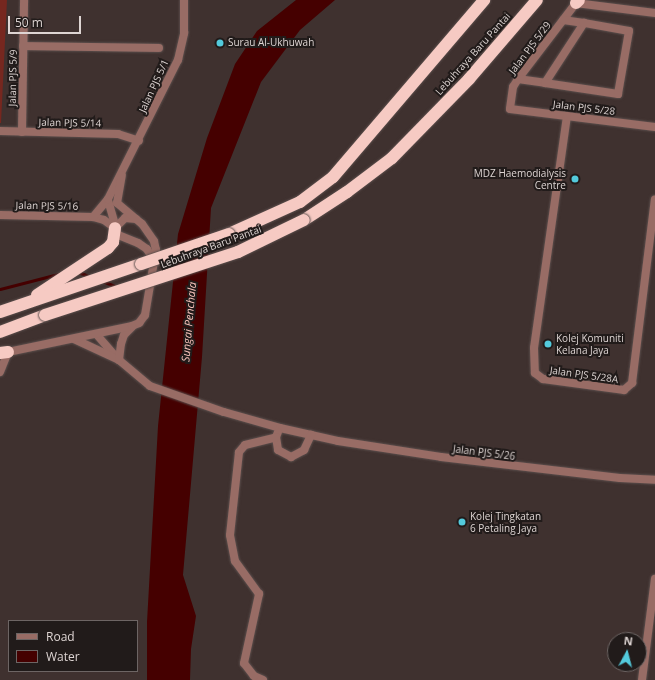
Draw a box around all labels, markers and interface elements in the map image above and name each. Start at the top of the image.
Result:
scale bar [10,8,83,34]
street label: Lebuhraya Baru Pantai [433,11,513,97]
text: 50 m [15,14,43,31]
street label: Jalan PJS 5/29 [506,19,554,77]
place label: Surau Al-Ukhuwah [228,37,314,49]
marker: Surau Al-Ukhuwah [215,38,225,48]
street label: Jalan PJS 5/9 [7,49,19,107]
street label: Jalan PJS 5/1 [137,58,171,114]
street label: Jalan PJS 5/28 [552,98,616,118]
street label: Jalan PJS 5/14 [39,116,101,130]
place label: MDZ Haemodialysis Centre [474,167,566,190]
marker: MDZ Haemodialysis Centre [569,173,581,185]
street label: Jalan PJS 5/16 [16,199,78,213]
street label: Lebuhraya Baru Pantai [159,223,263,271]
water label: Sungai Penchala [179,281,199,363]
place label: Kolej Komuniti Kelana Jaya [556,332,624,356]
marker: Kolej Komuniti Kelana Jaya [543,339,553,349]
street label: Jalan PJS 5/28A [549,364,619,386]
street label: Jalan PJS 5/26 [452,443,516,463]
place label: Kolej Tingkatan 6 Petaling Jaya [470,510,541,534]
marker: Kolej Tingkatan 6 Petaling Jaya [457,517,467,527]
legend [8,620,138,672]
text: Road [46,628,75,645]
north arrow [607,632,647,672]
text: N [623,633,634,649]
text: Water [46,648,80,665]

